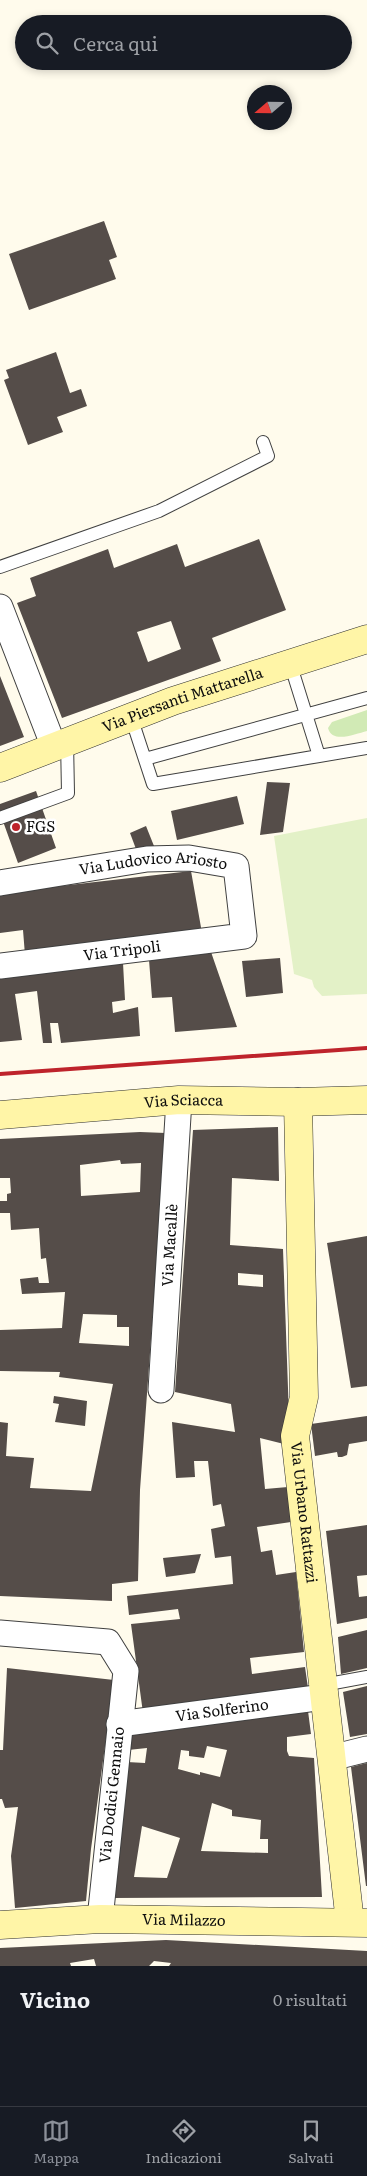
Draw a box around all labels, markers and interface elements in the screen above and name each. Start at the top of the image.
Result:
search box [15,15,352,70]
icon: search [33,29,61,57]
text: Cerca qui [73,29,158,57]
north arrow [247,85,292,130]
street label: Via Piersanti Mattarella [98,660,266,737]
place label: FGS [26,814,55,837]
marker: FGS [10,821,22,833]
street label: Via Ludovico Ariosto [77,845,230,880]
street label: Via Tripoli [82,933,162,966]
street label: Via Sciacca [143,1087,224,1113]
street label: Via Macallè [154,1203,183,1287]
street label: Via Urbano Rattazzi [286,1440,325,1584]
street label: Via Solferino [174,1691,270,1726]
street label: Via Dodici Gennaio [92,1725,129,1864]
street label: Via Milazzo [142,1907,226,1931]
text: Vicino [20,1983,90,2014]
text: 0 risultati [273,1987,347,2011]
tab: Mappa [33,2117,79,2167]
tab: Indicazioni [146,2117,222,2167]
tab: Salvati [288,2117,334,2167]

